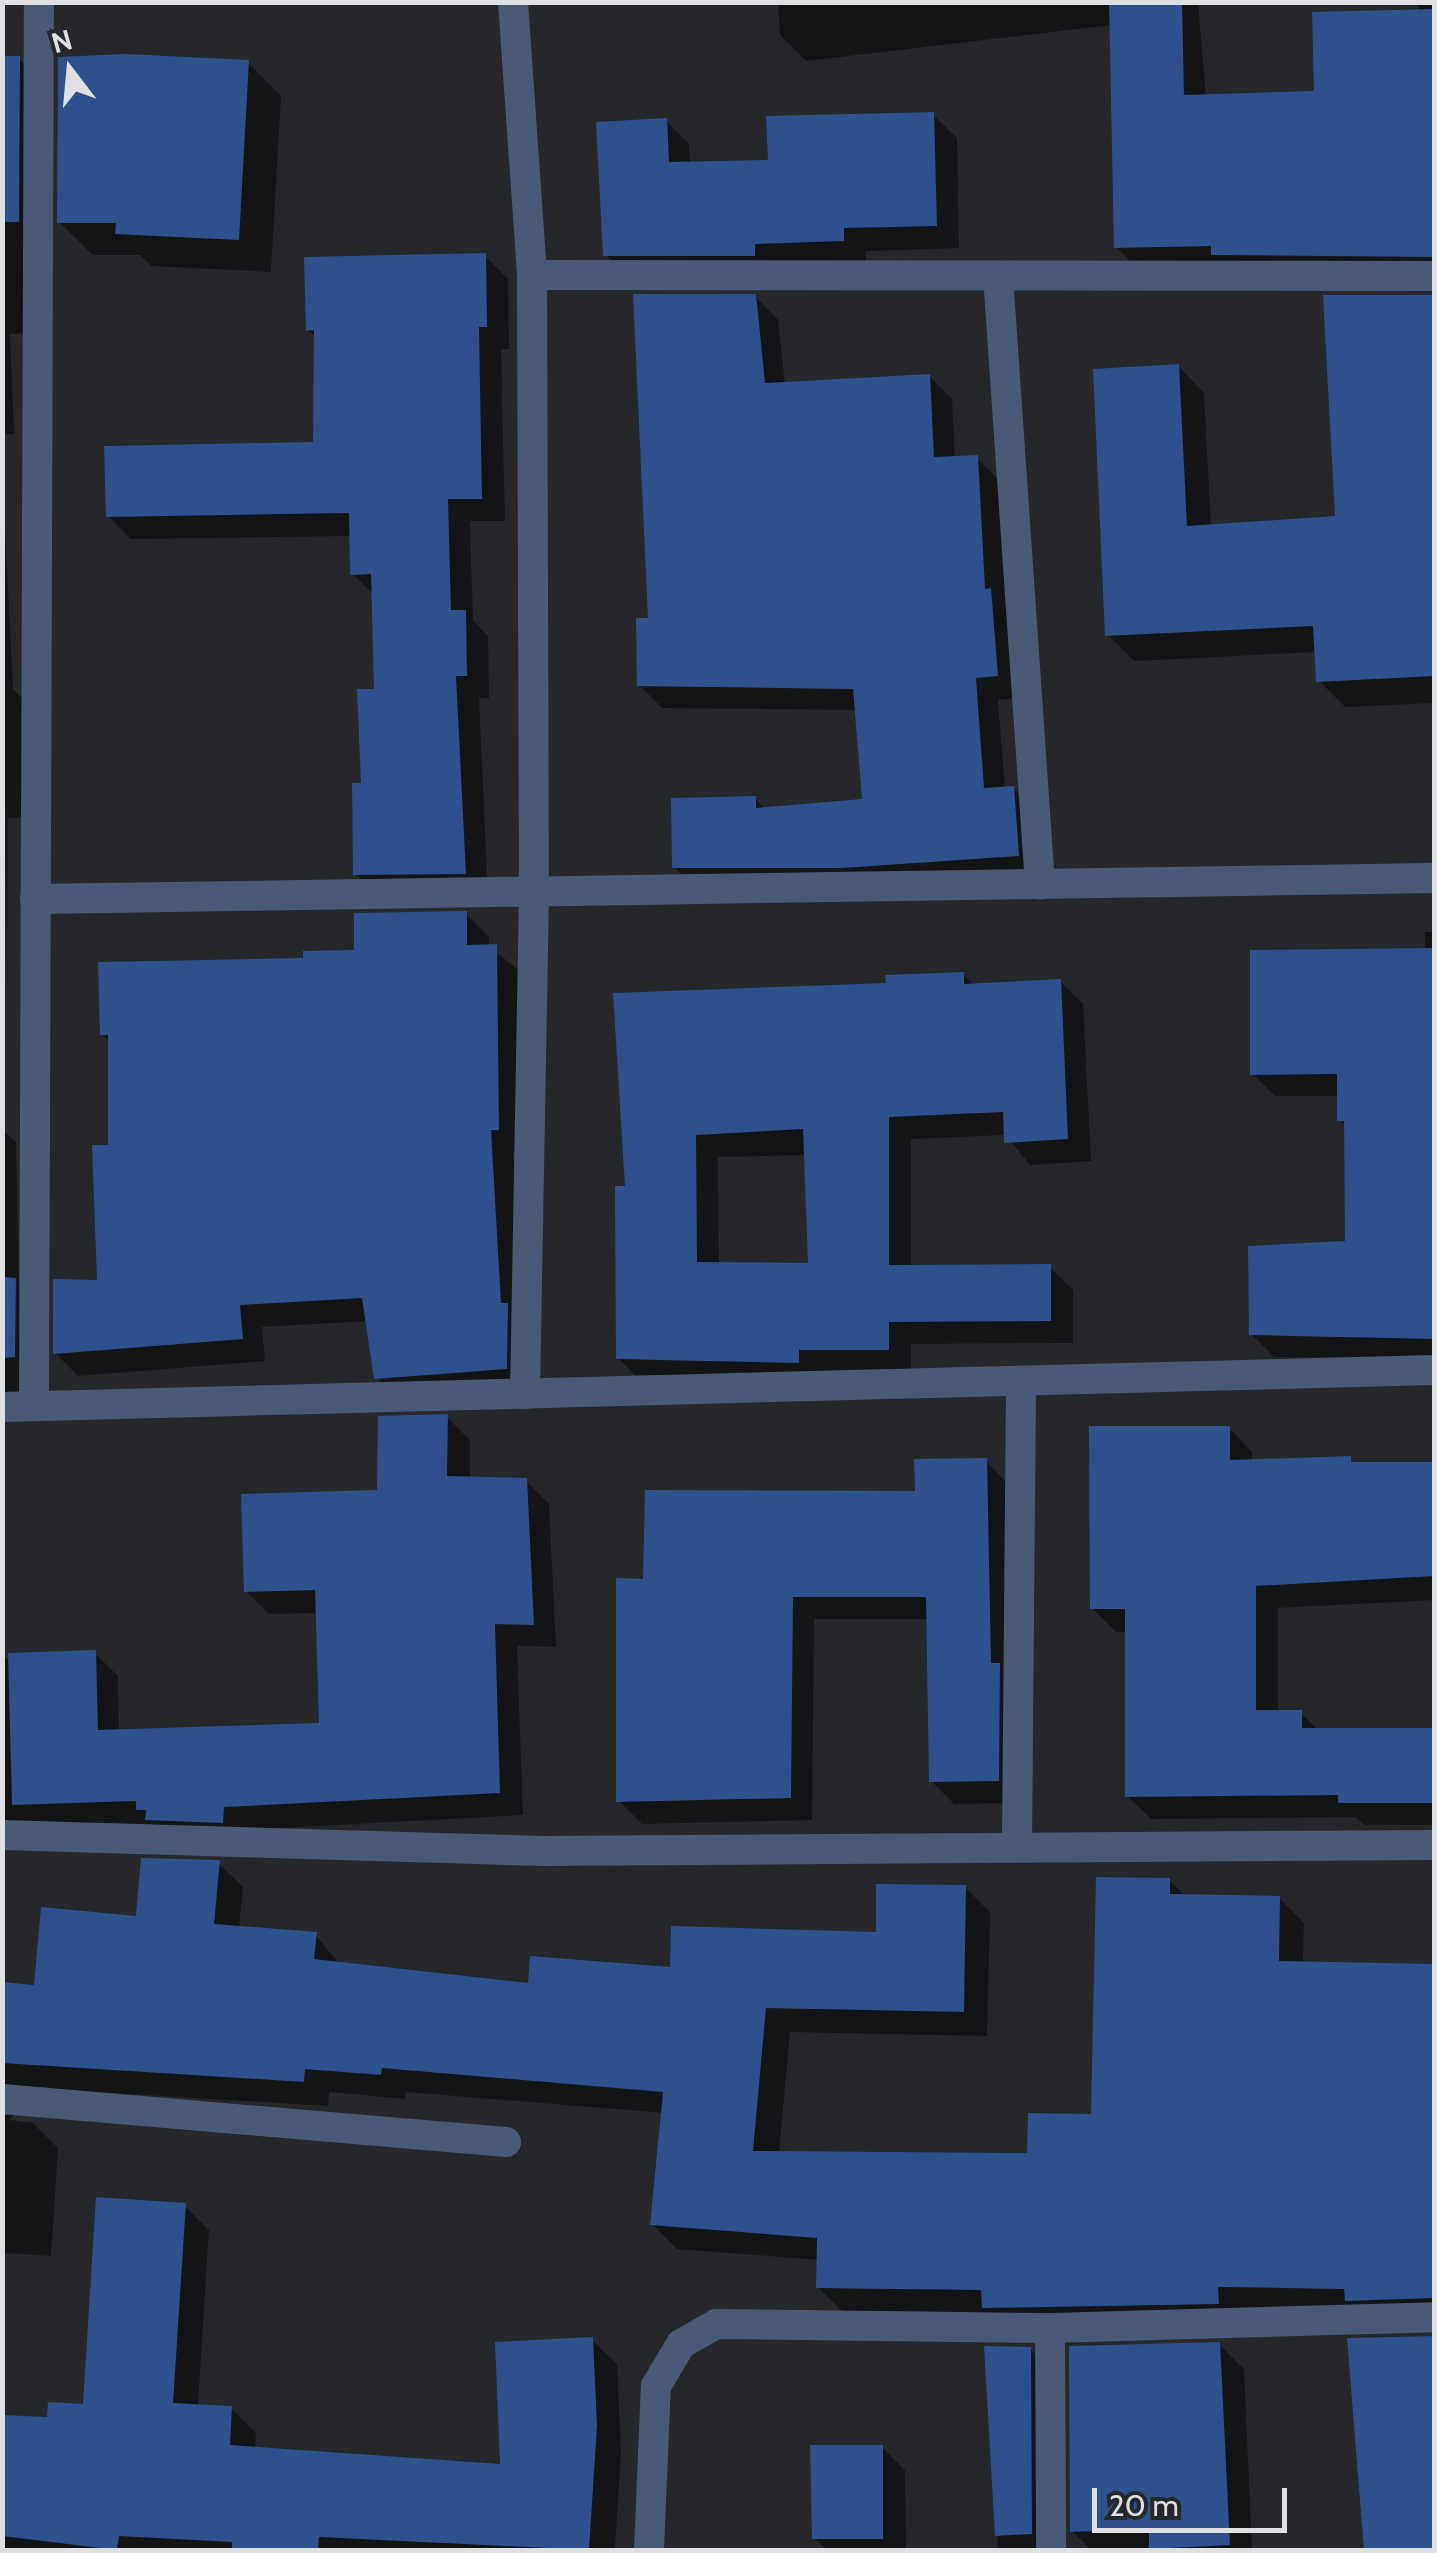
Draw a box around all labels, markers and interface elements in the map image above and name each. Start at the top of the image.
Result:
north arrow [20,20,120,120]
text: N [48,22,76,60]
scale bar [1097,2468,1292,2530]
text: 20 m [1109,2487,1179,2524]

